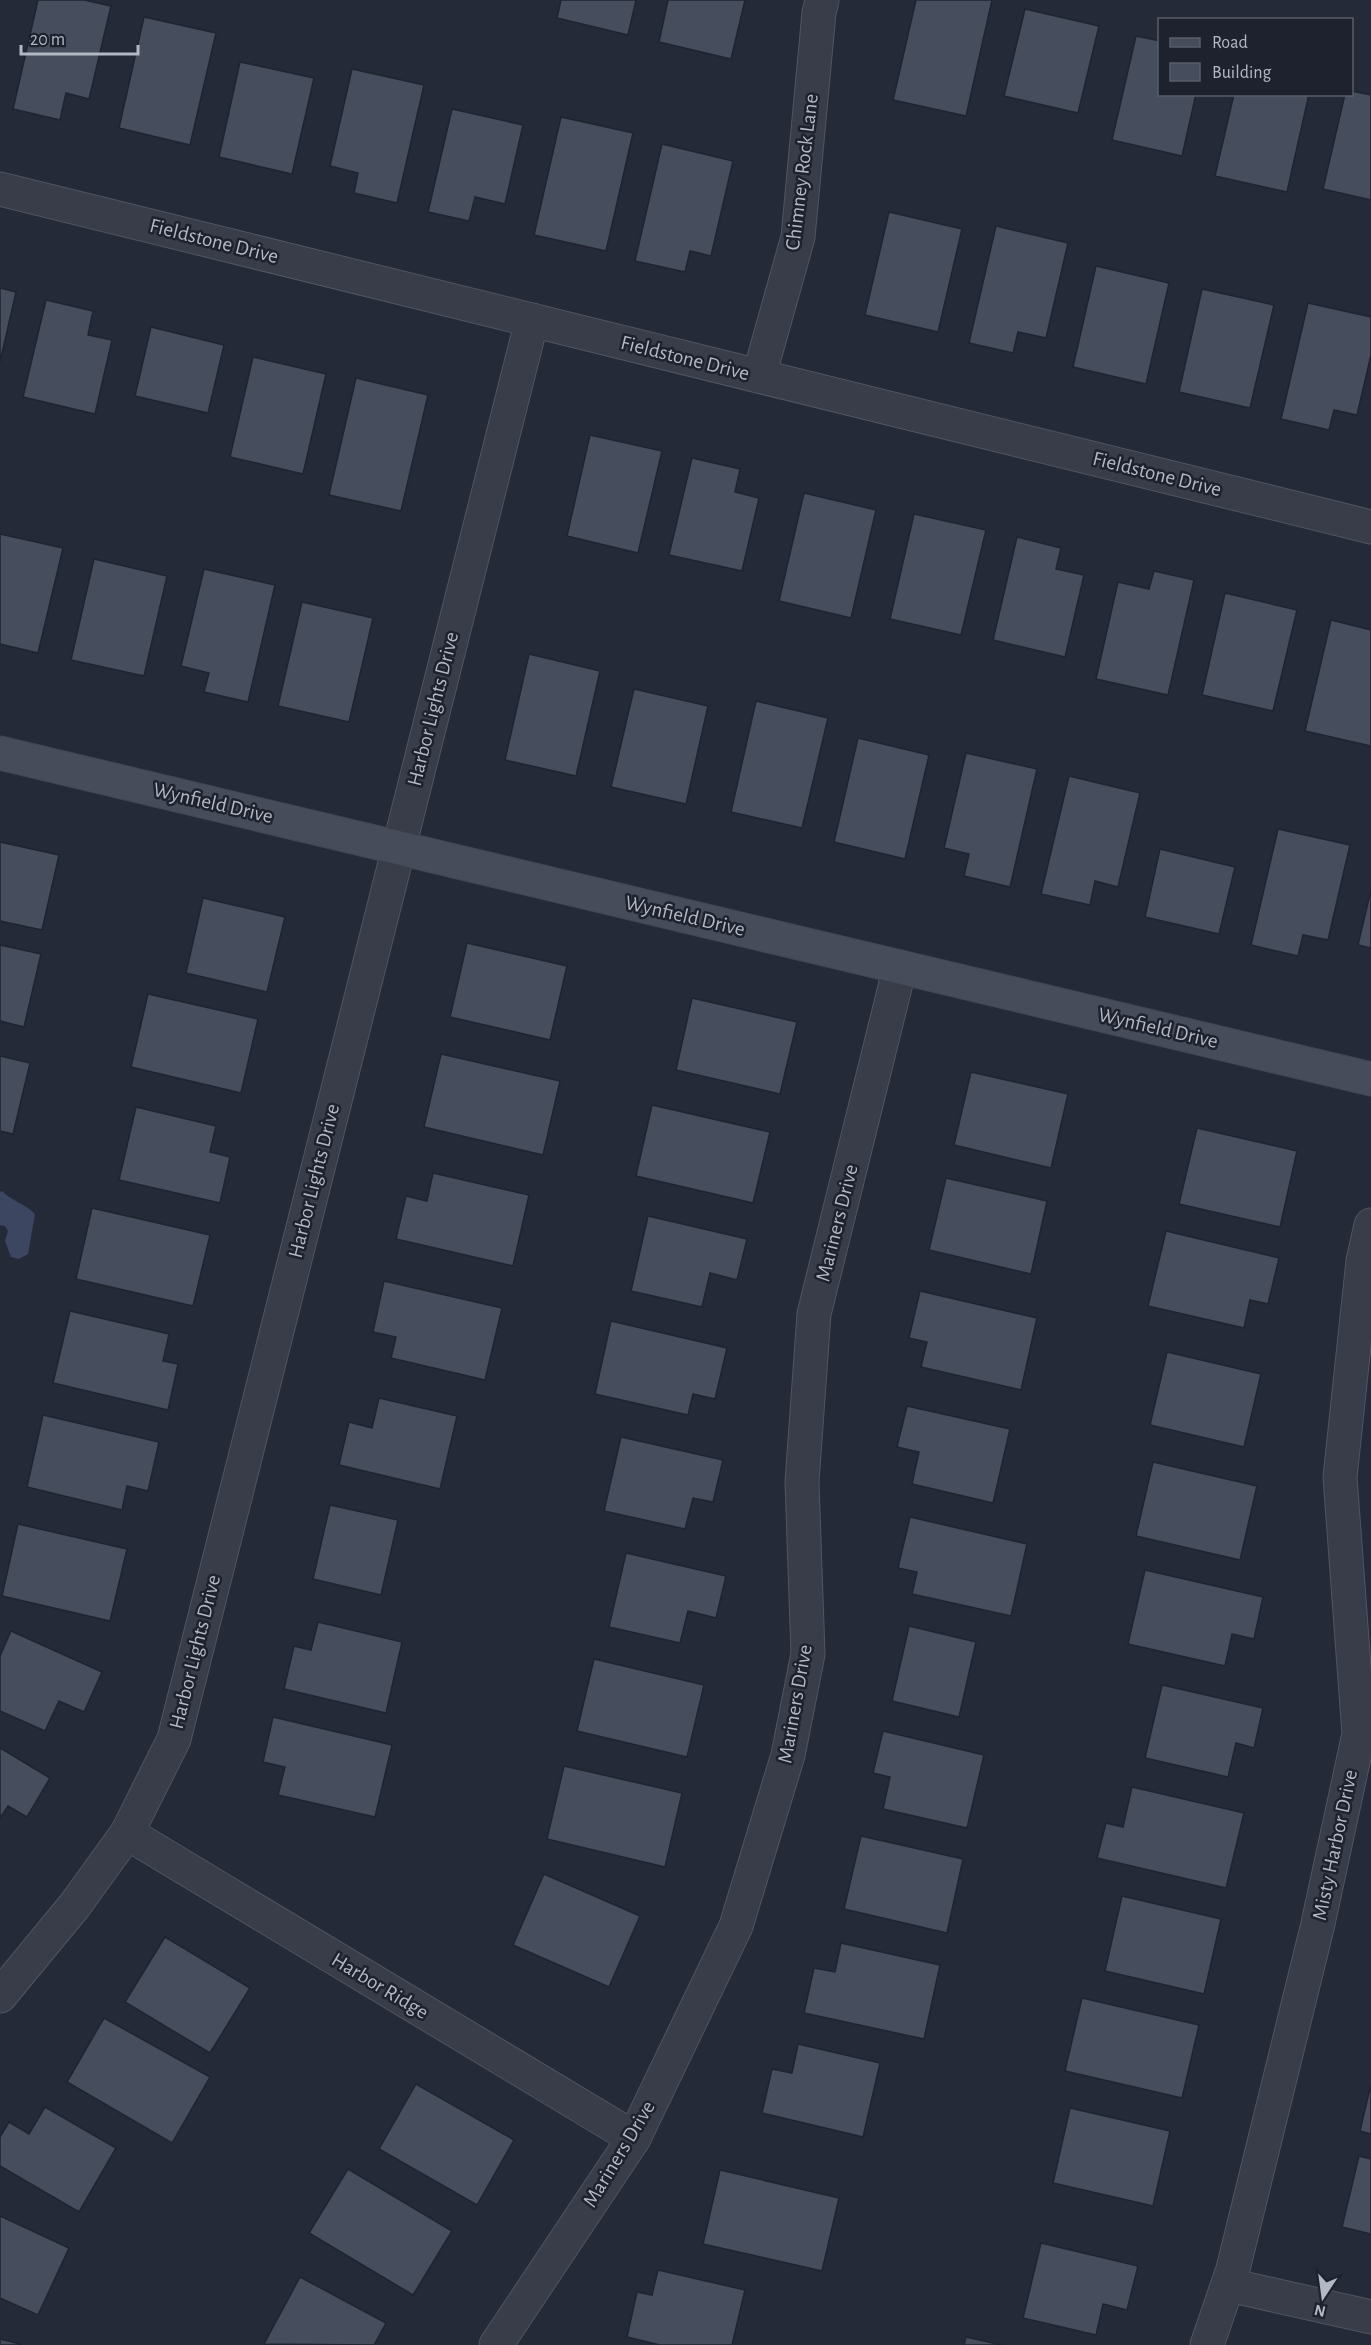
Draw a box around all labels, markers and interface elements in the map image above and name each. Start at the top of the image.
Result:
scale bar [21,18,138,56]
legend [1158,18,1353,96]
text: 20 m [30,31,65,49]
text: Road [1212,34,1248,52]
text: Building [1212,64,1272,82]
street label: Chimney Rock Lane [782,93,822,251]
street label: Fieldstone Drive [147,215,281,267]
street label: Fieldstone Drive [618,332,752,384]
street label: Fieldstone Drive [1090,448,1224,500]
street label: Harbor Lights Drive [404,630,462,788]
street label: Wynfield Drive [151,779,275,827]
street label: Wynfield Drive [623,892,747,940]
street label: Wynfield Drive [1096,1004,1220,1052]
street label: Harbor Lights Drive [285,1102,343,1260]
street label: Mariners Drive [812,1162,862,1284]
street label: Harbor Lights Drive [166,1573,224,1731]
street label: Mariners Drive [774,1643,816,1765]
street label: Misty Harbor Drive [1309,1768,1361,1922]
street label: Harbor Ridge [328,1949,432,2023]
street label: Mariners Drive [579,2097,659,2211]
north arrow [1293,2267,1353,2327]
text: N [1313,2302,1327,2320]

